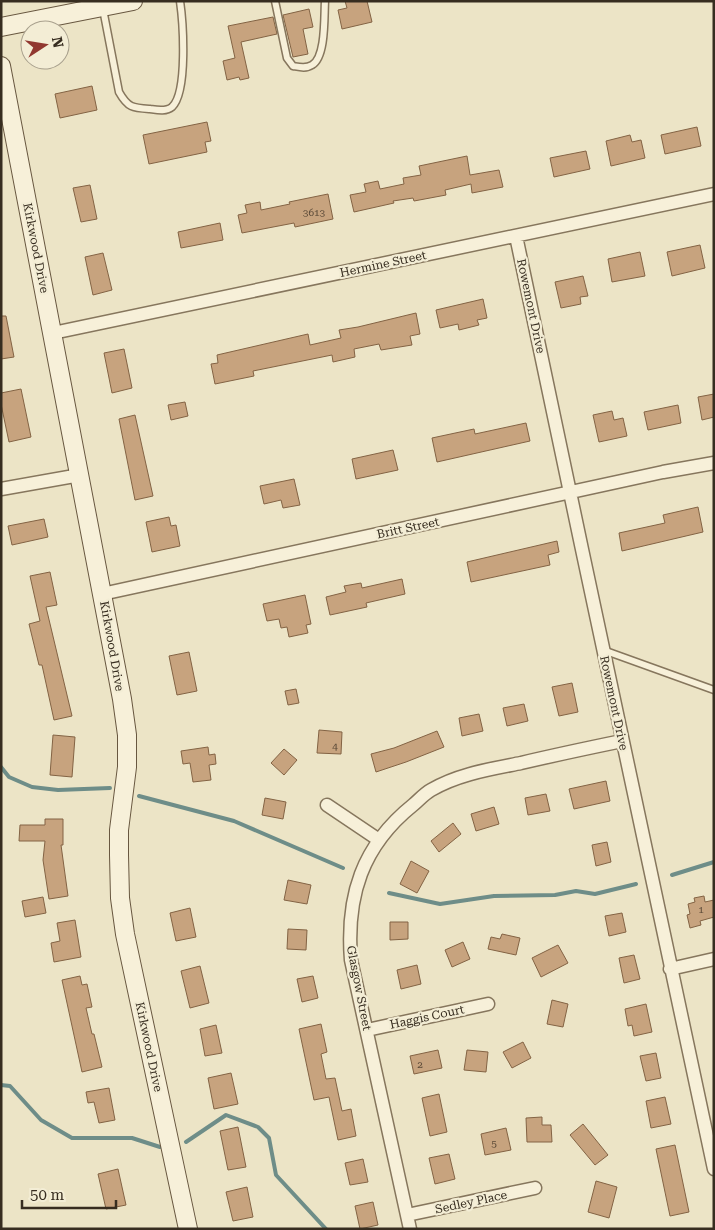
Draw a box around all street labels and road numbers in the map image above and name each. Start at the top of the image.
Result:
street label: Kirkwood Drive [20,202,52,295]
street label: Hermine Street [339,248,428,280]
street label: Rowemont Drive [514,257,548,355]
street label: Britt Street [376,514,441,541]
street label: Kirkwood Drive [97,600,127,693]
street label: Rowemont Drive [597,654,631,752]
street label: Glasgow Street [344,944,374,1032]
street label: Kirkwood Drive [133,1001,165,1094]
street label: Haggis Court [388,1002,466,1032]
street label: Sedley Place [434,1187,509,1216]

